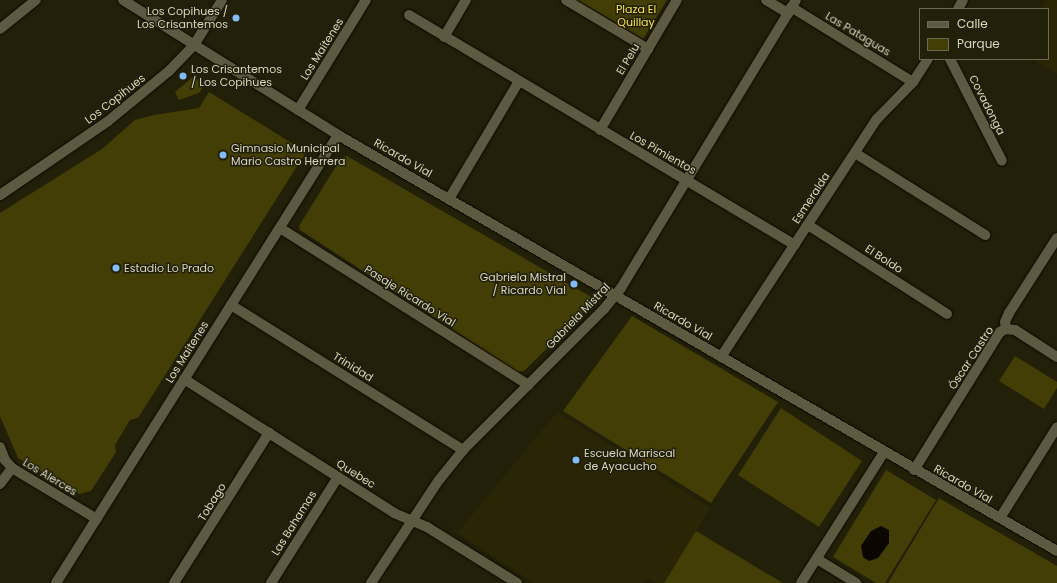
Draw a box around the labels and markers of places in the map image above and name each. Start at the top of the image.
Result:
place label: Los Copihues / Los Crisantemos [137,5,228,31]
marker: Los Copihues / Los Crisantemos [231,13,241,23]
place label: Los Crisantemos / Los Copihues [191,63,282,89]
marker: Los Crisantemos / Los Copihues [178,71,188,81]
place label: Gimnasio Municipal Mario Castro Herrera [231,142,345,168]
marker: Gimnasio Municipal Mario Castro Herrera [218,150,228,160]
place label: Estadio Lo Prado [124,261,214,275]
marker: Estadio Lo Prado [111,263,121,273]
place label: Gabriela Mistral / Ricardo Vial [480,271,566,297]
marker: Gabriela Mistral / Ricardo Vial [569,279,579,289]
place label: Escuela Mariscal de Ayacucho [584,447,675,473]
marker: Escuela Mariscal de Ayacucho [571,455,581,465]

